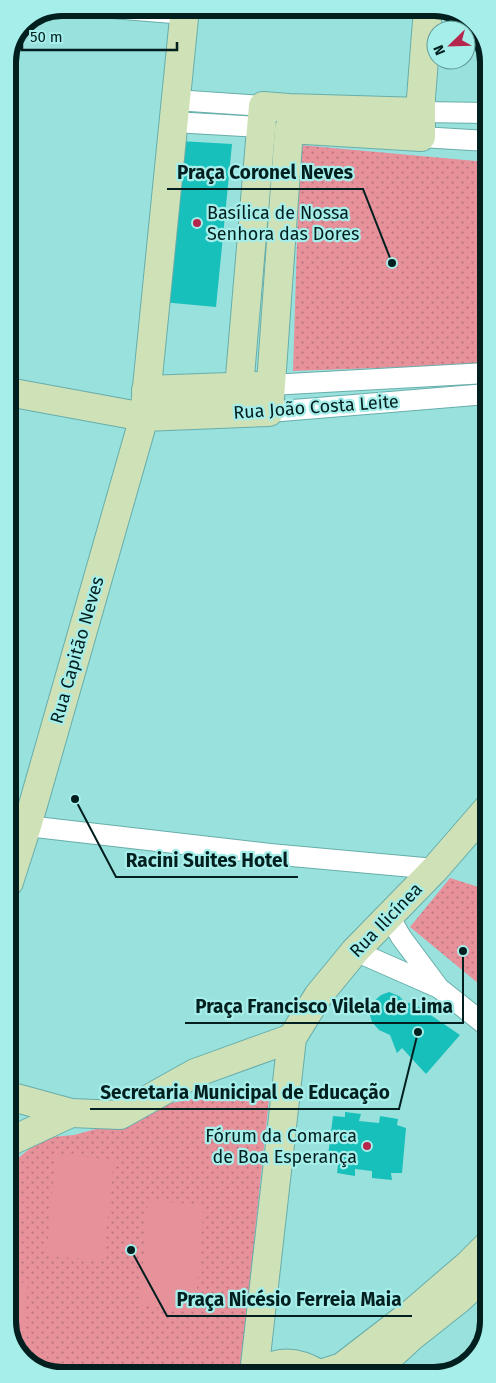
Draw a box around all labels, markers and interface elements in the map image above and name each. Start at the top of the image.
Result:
scale bar [22,20,178,52]
north arrow [426,20,476,70]
text: 50 m [30,28,63,46]
text: N [430,42,449,57]
callout: Praça Coronel Neves [167,155,363,189]
text: Praça Coronel Neves [177,161,353,184]
place label: Basílica de Nossa Senhora das Dores [207,202,359,245]
marker: Basílica de Nossa Senhora das Dores [191,217,203,229]
street label: Rua João Costa Leite [233,390,399,424]
street label: Rua Capitão Neves [45,574,109,726]
callout: Racini Suites Hotel [116,843,298,877]
text: Racini Suites Hotel [126,849,289,872]
street label: Rua Ilicínea [345,878,427,962]
callout: Praça Francisco Vilela de Lima [185,989,463,1023]
text: Praça Francisco Vilela de Lima [195,995,453,1018]
callout: Secretaria Municipal de Educação [90,1075,399,1109]
text: Secretaria Municipal de Educação [100,1081,390,1104]
place label: Fórum da Comarca de Boa Esperança [205,1125,357,1168]
marker: Fórum da Comarca de Boa Esperança [361,1140,373,1152]
callout: Praça Nicésio Ferreia Maia [167,1282,412,1316]
text: Praça Nicésio Ferreia Maia [176,1288,402,1311]

